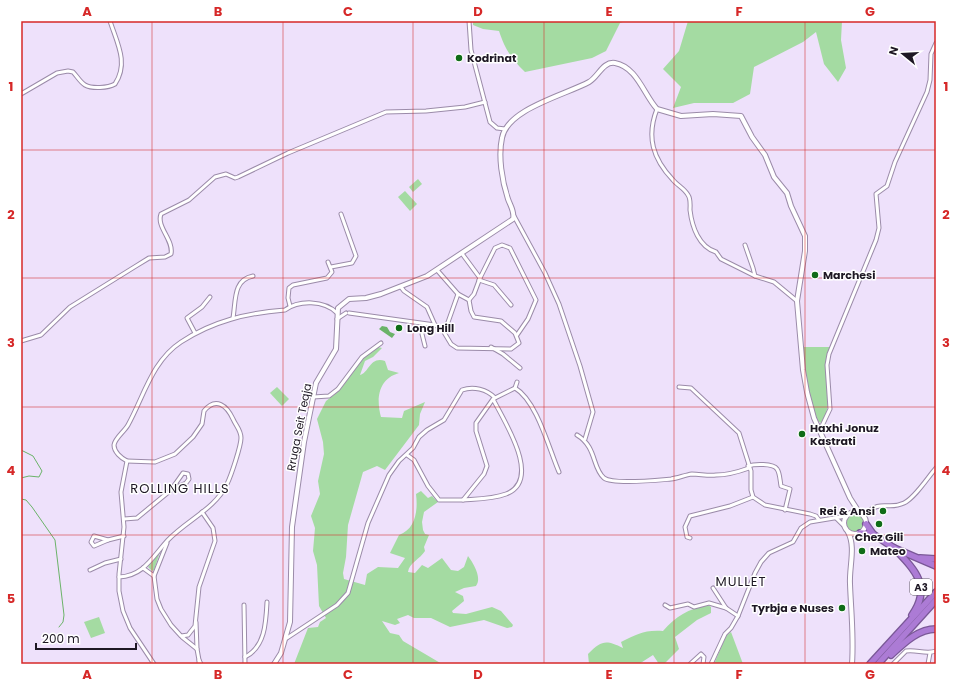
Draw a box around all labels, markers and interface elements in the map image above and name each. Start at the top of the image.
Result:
text: A [82,2,92,21]
text: B [214,2,223,21]
text: C [343,2,353,21]
text: D [473,2,483,21]
text: E [605,2,613,21]
text: F [735,2,743,21]
text: G [865,2,875,21]
north arrow [883,34,923,74]
text: N [885,44,902,57]
place label: Kodrinat [467,50,517,66]
marker: Kodrinat [454,53,464,63]
text: 1 [9,77,13,96]
text: 1 [944,77,948,96]
text: 2 [7,205,15,224]
text: 2 [942,205,950,224]
place label: Marchesi [823,267,876,283]
marker: Marchesi [810,270,820,280]
place label: Long Hill [407,320,454,336]
marker: Long Hill [394,323,404,333]
text: 3 [7,333,15,352]
text: 3 [942,333,950,352]
street label: Rruga Seit Teqja [283,382,315,472]
place label: Haxhi Jonuz Kastrati [810,420,879,449]
marker: Haxhi Jonuz Kastrati [797,429,807,439]
text: 4 [7,461,16,480]
text: 4 [942,461,951,480]
district label: ROLLING HILLS [130,479,230,498]
place label: Rei & Ansi [819,503,875,519]
marker: Rei & Ansi [878,506,888,516]
marker: Chez Gili [874,519,884,529]
place label: Chez Gili [855,529,903,545]
place label: Mateo [870,543,906,559]
marker: Mateo [857,546,867,556]
district label: MULLET [716,572,766,591]
road number: A3 [910,579,932,595]
text: 5 [7,589,15,608]
text: 5 [942,589,950,608]
place label: Tyrbja e Nuses [751,600,834,616]
marker: Tyrbja e Nuses [837,603,847,613]
scale bar [36,625,136,651]
text: 200 m [42,630,80,647]
text: A [82,665,92,684]
text: B [214,665,223,684]
text: C [343,665,353,684]
text: D [473,665,483,684]
text: E [605,665,613,684]
text: F [735,665,743,684]
text: G [865,665,875,684]

